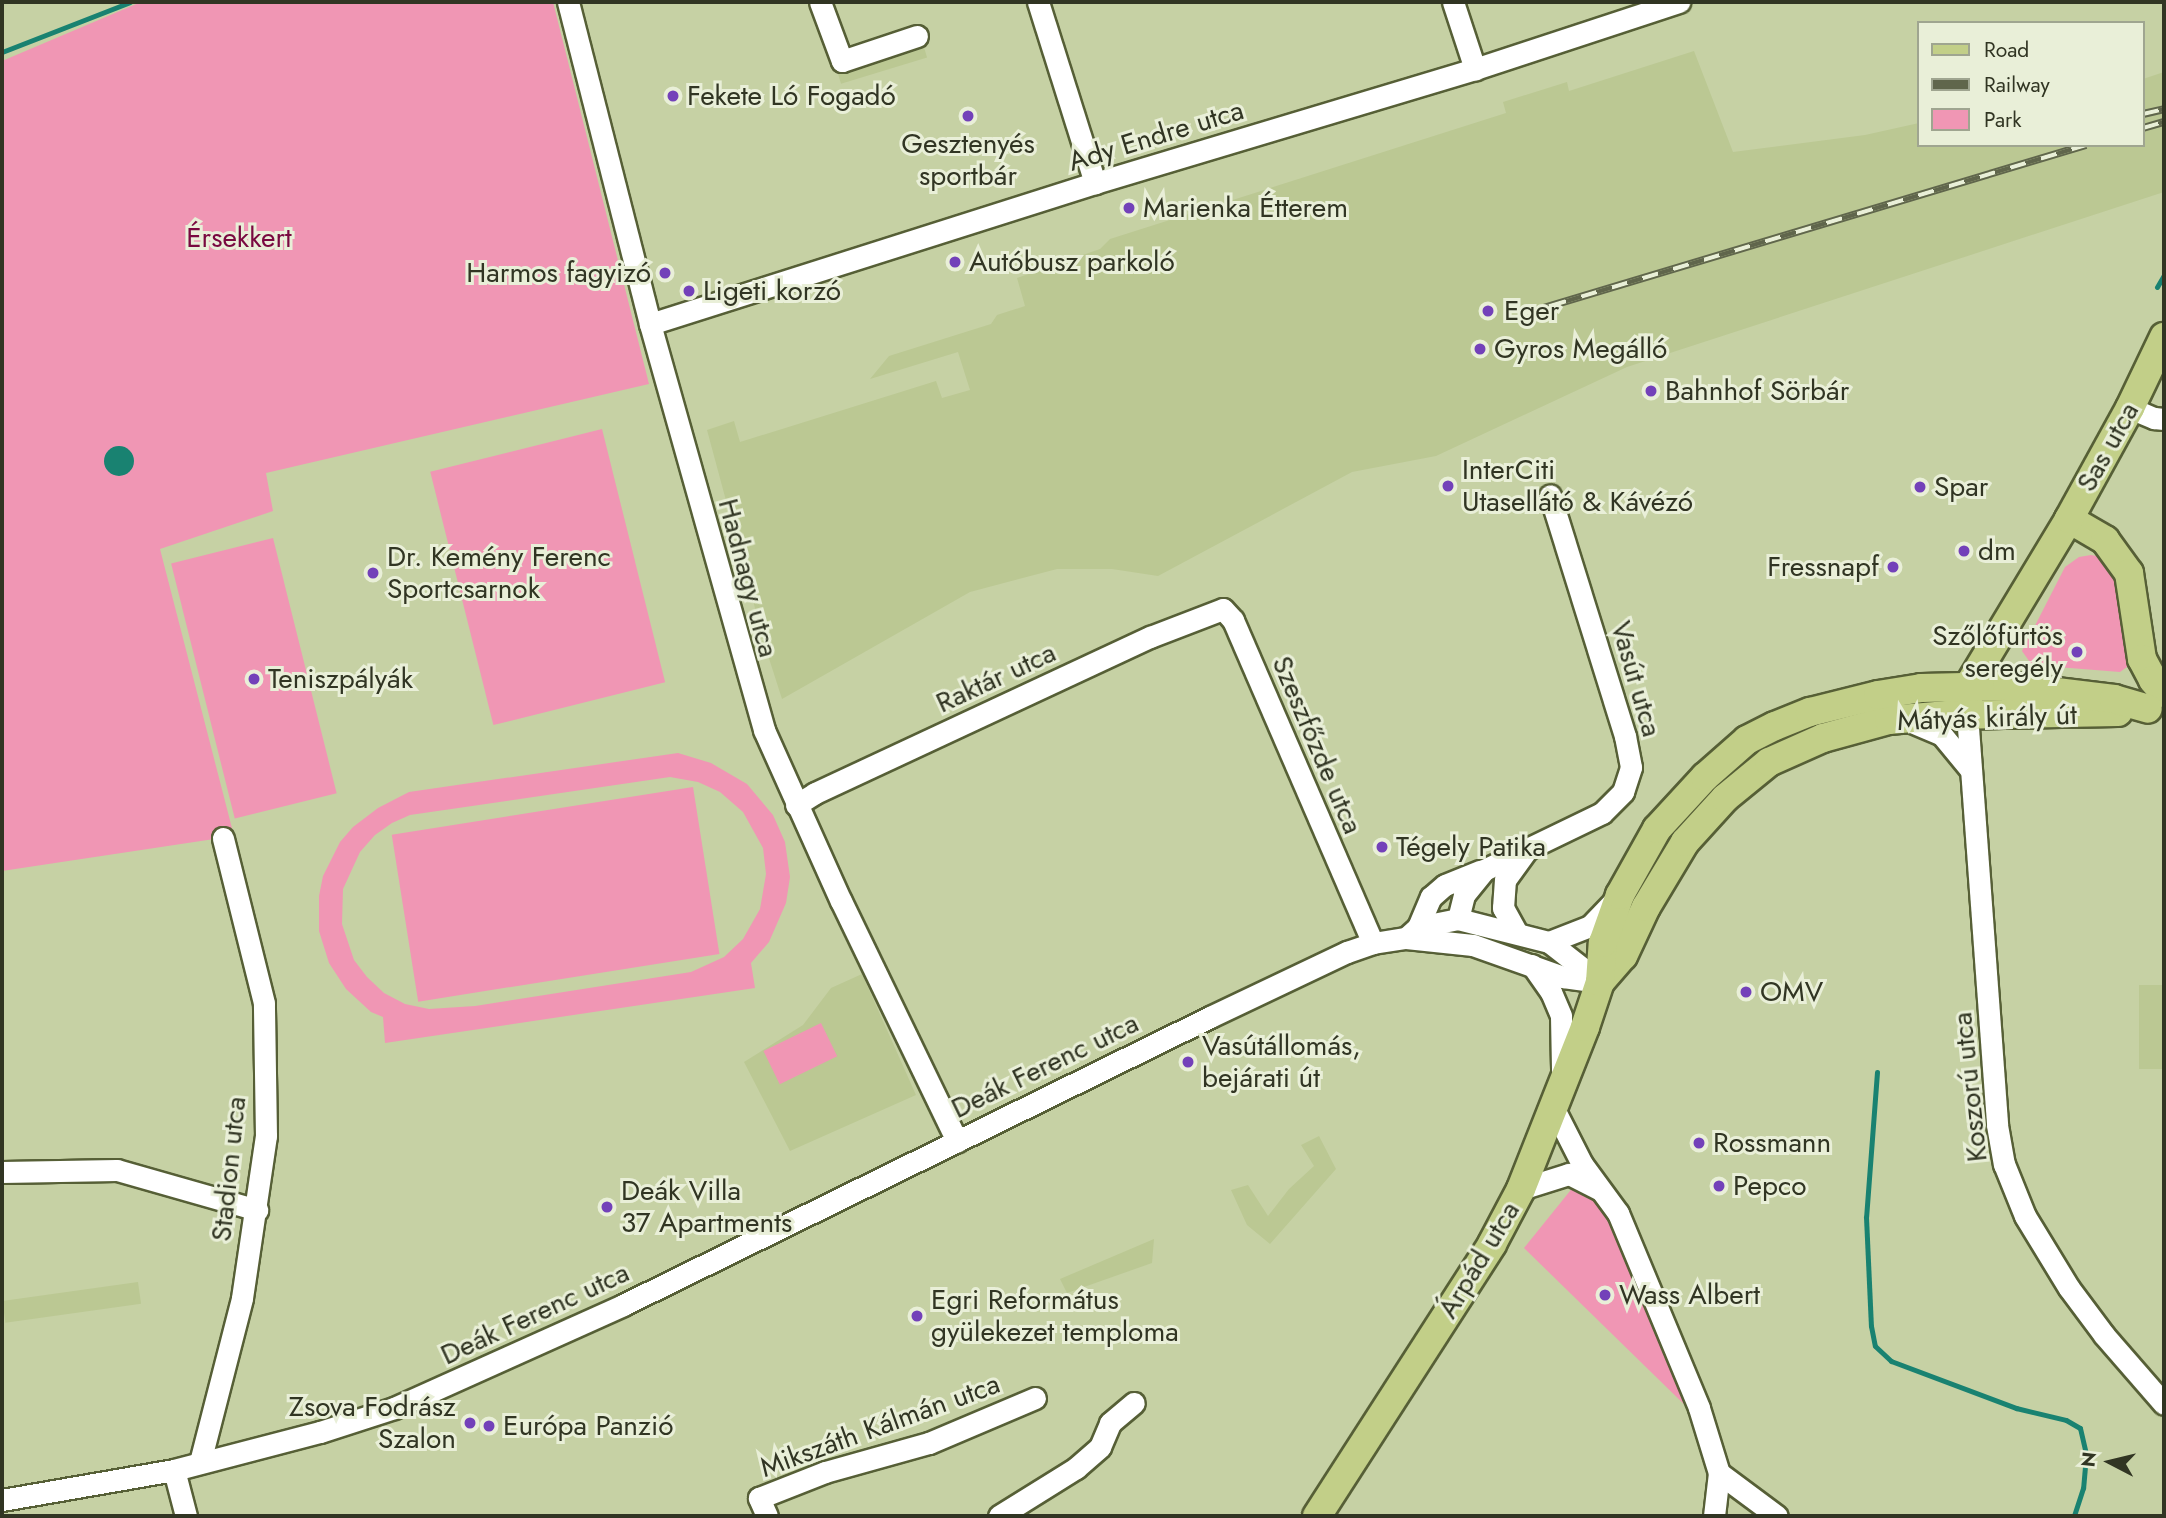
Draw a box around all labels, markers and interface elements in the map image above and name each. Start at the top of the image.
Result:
legend [1918,21,2145,147]
text: Road [1984,35,2029,65]
text: Railway [1984,70,2050,100]
place label: Fekete Ló Fogadó [687,79,896,113]
marker: Fekete Ló Fogadó [665,88,681,104]
street label: Ady Endre utca [1064,93,1248,179]
text: Park [1984,105,2021,135]
marker: Gesztenyés sportbár [960,108,976,124]
place label: Gesztenyés sportbár [901,127,1035,193]
place label: Marienka Étterem [1143,191,1348,225]
marker: Marienka Étterem [1121,200,1137,216]
park label: Érsekkert [186,221,292,255]
place label: Autóbusz parkoló [969,245,1175,279]
marker: Autóbusz parkoló [947,254,963,270]
place label: Harmos fagyizó [466,256,651,290]
marker: Harmos fagyizó [657,265,673,281]
place label: Ligeti korzó [703,274,841,308]
marker: Ligeti korzó [681,283,697,299]
place label: Eger [1504,294,1559,328]
marker: Eger [1478,301,1498,321]
place label: Gyros Megálló [1494,332,1667,366]
marker: Gyros Megálló [1472,341,1488,357]
place label: Bahnhof Sörbár [1665,374,1849,408]
marker: Bahnhof Sörbár [1643,383,1659,399]
street label: Sas utca [2070,397,2146,497]
place label: InterCiti Utasellátó & Kávézó [1462,453,1693,519]
place label: Spar [1934,470,1988,504]
marker: InterCiti Utasellátó & Kávézó [1440,478,1456,494]
marker: Spar [1912,479,1928,495]
street label: Hadnagy utca [711,495,785,661]
place label: dm [1978,534,2016,568]
place label: Dr. Kemény Ferenc Sportcsarnok [387,540,611,606]
marker: dm [1956,543,1972,559]
place label: Fressnapf [1767,550,1879,584]
marker: Fressnapf [1885,559,1901,575]
marker: Dr. Kemény Ferenc Sportcsarnok [365,565,381,581]
street label: Vasút utca [1604,617,1668,741]
place label: Szőlőfürtös seregély [1932,619,2063,685]
street label: Raktár utca [931,636,1061,720]
marker: Szőlőfürtös seregély [2069,644,2085,660]
street label: Szeszfőzde utca [1264,651,1370,839]
place label: Teniszpályák [268,662,413,696]
marker: Teniszpályák [246,671,262,687]
street label: Mátyás király út [1897,698,2077,738]
place label: Tégely Patika [1396,830,1546,864]
marker: Tégely Patika [1374,839,1390,855]
place label: OMV [1760,975,1823,1009]
marker: OMV [1738,984,1754,1000]
street label: Deák Ferenc utca [946,1006,1144,1126]
street label: Koszorú utca [1945,1011,1995,1163]
place label: Vasútállomás, bejárati út [1202,1029,1361,1095]
marker: Vasútállomás, bejárati út [1180,1054,1196,1070]
street label: Stadion utca [205,1095,253,1243]
place label: Rossmann [1713,1126,1831,1160]
marker: Rossmann [1691,1135,1707,1151]
place label: Pepco [1733,1169,1807,1203]
place label: Deák Villa 37 Apartments [621,1174,792,1240]
marker: Pepco [1711,1178,1727,1194]
street label: Árpád utca [1431,1196,1527,1324]
marker: Deák Villa 37 Apartments [599,1199,615,1215]
street label: Deák Ferenc utca [436,1256,634,1372]
place label: Wass Albert [1619,1278,1760,1312]
place label: Egri Református gyülekezet temploma [931,1283,1179,1349]
marker: Wass Albert [1597,1287,1613,1303]
marker: Egri Református gyülekezet temploma [909,1308,925,1324]
street label: Mikszáth Kálmán utca [756,1367,1004,1485]
place label: Zsova Fodrász Szalon [289,1390,456,1456]
place label: Európa Panzió [503,1409,674,1443]
marker: Zsova Fodrász Szalon [462,1415,478,1431]
marker: Európa Panzió [481,1418,497,1434]
north arrow [2075,1427,2145,1497]
text: N [2074,1450,2103,1469]

